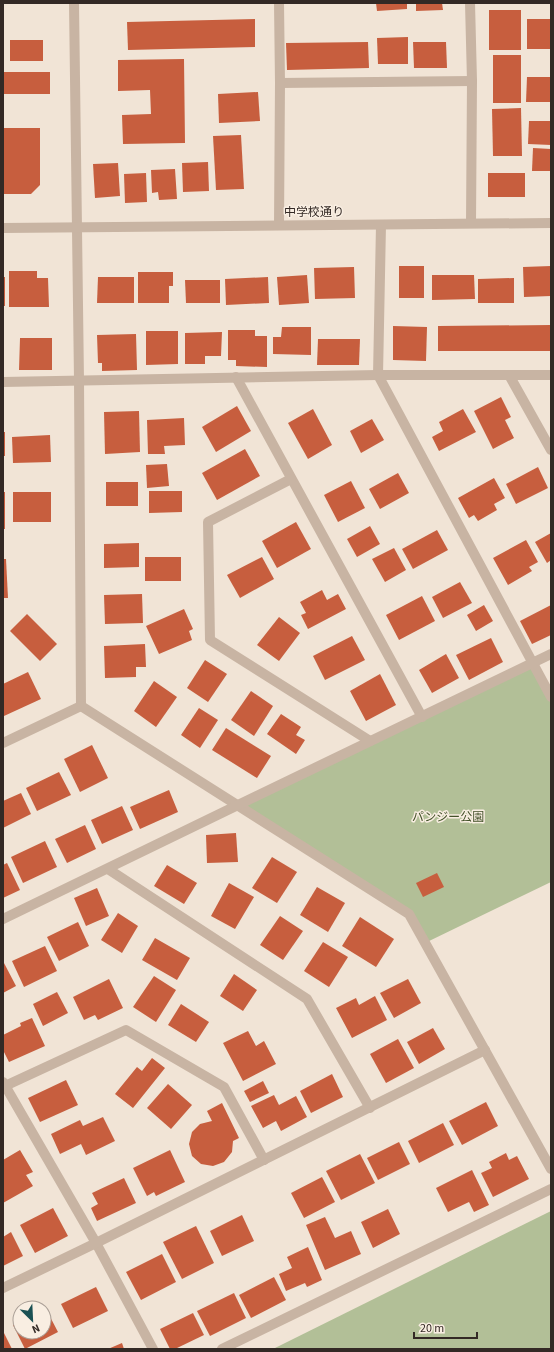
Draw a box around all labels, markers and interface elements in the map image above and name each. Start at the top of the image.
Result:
street label: 中学校通り [284,204,344,221]
park label: パンジー公園 [412,809,484,826]
north arrow [12,1300,52,1340]
scale bar [414,1314,477,1340]
text: N [29,1320,42,1337]
text: 20 m [420,1320,444,1337]

